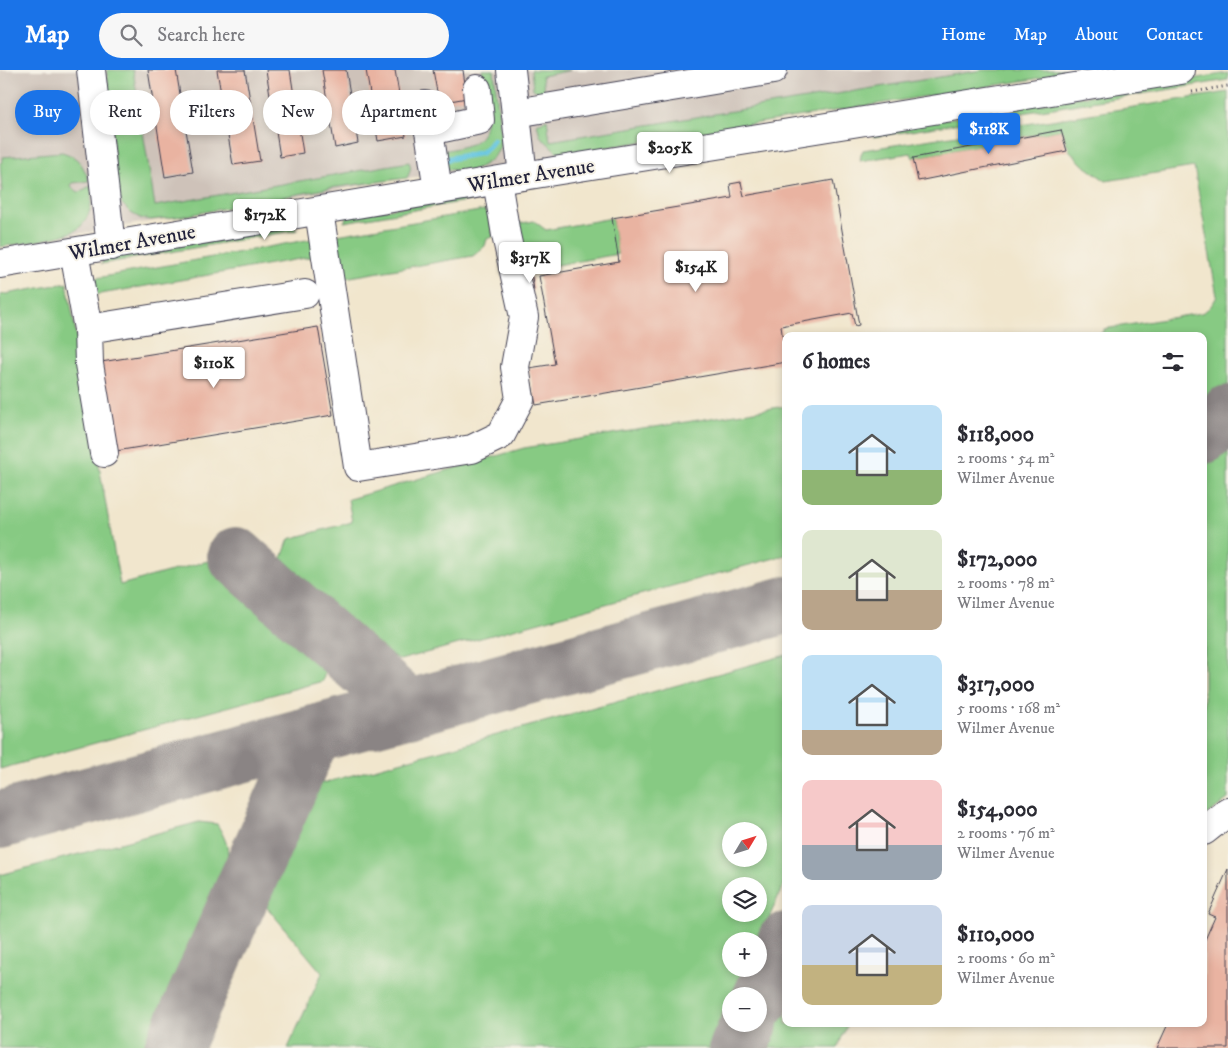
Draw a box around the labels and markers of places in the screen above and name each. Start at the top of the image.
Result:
pin: $118K [954,112,1024,155]
pin: $205K [635,132,705,174]
pin: $172K [230,198,300,241]
pin: $317K [495,242,565,284]
pin: $154K [661,250,731,293]
pin: $110K [179,346,249,389]

